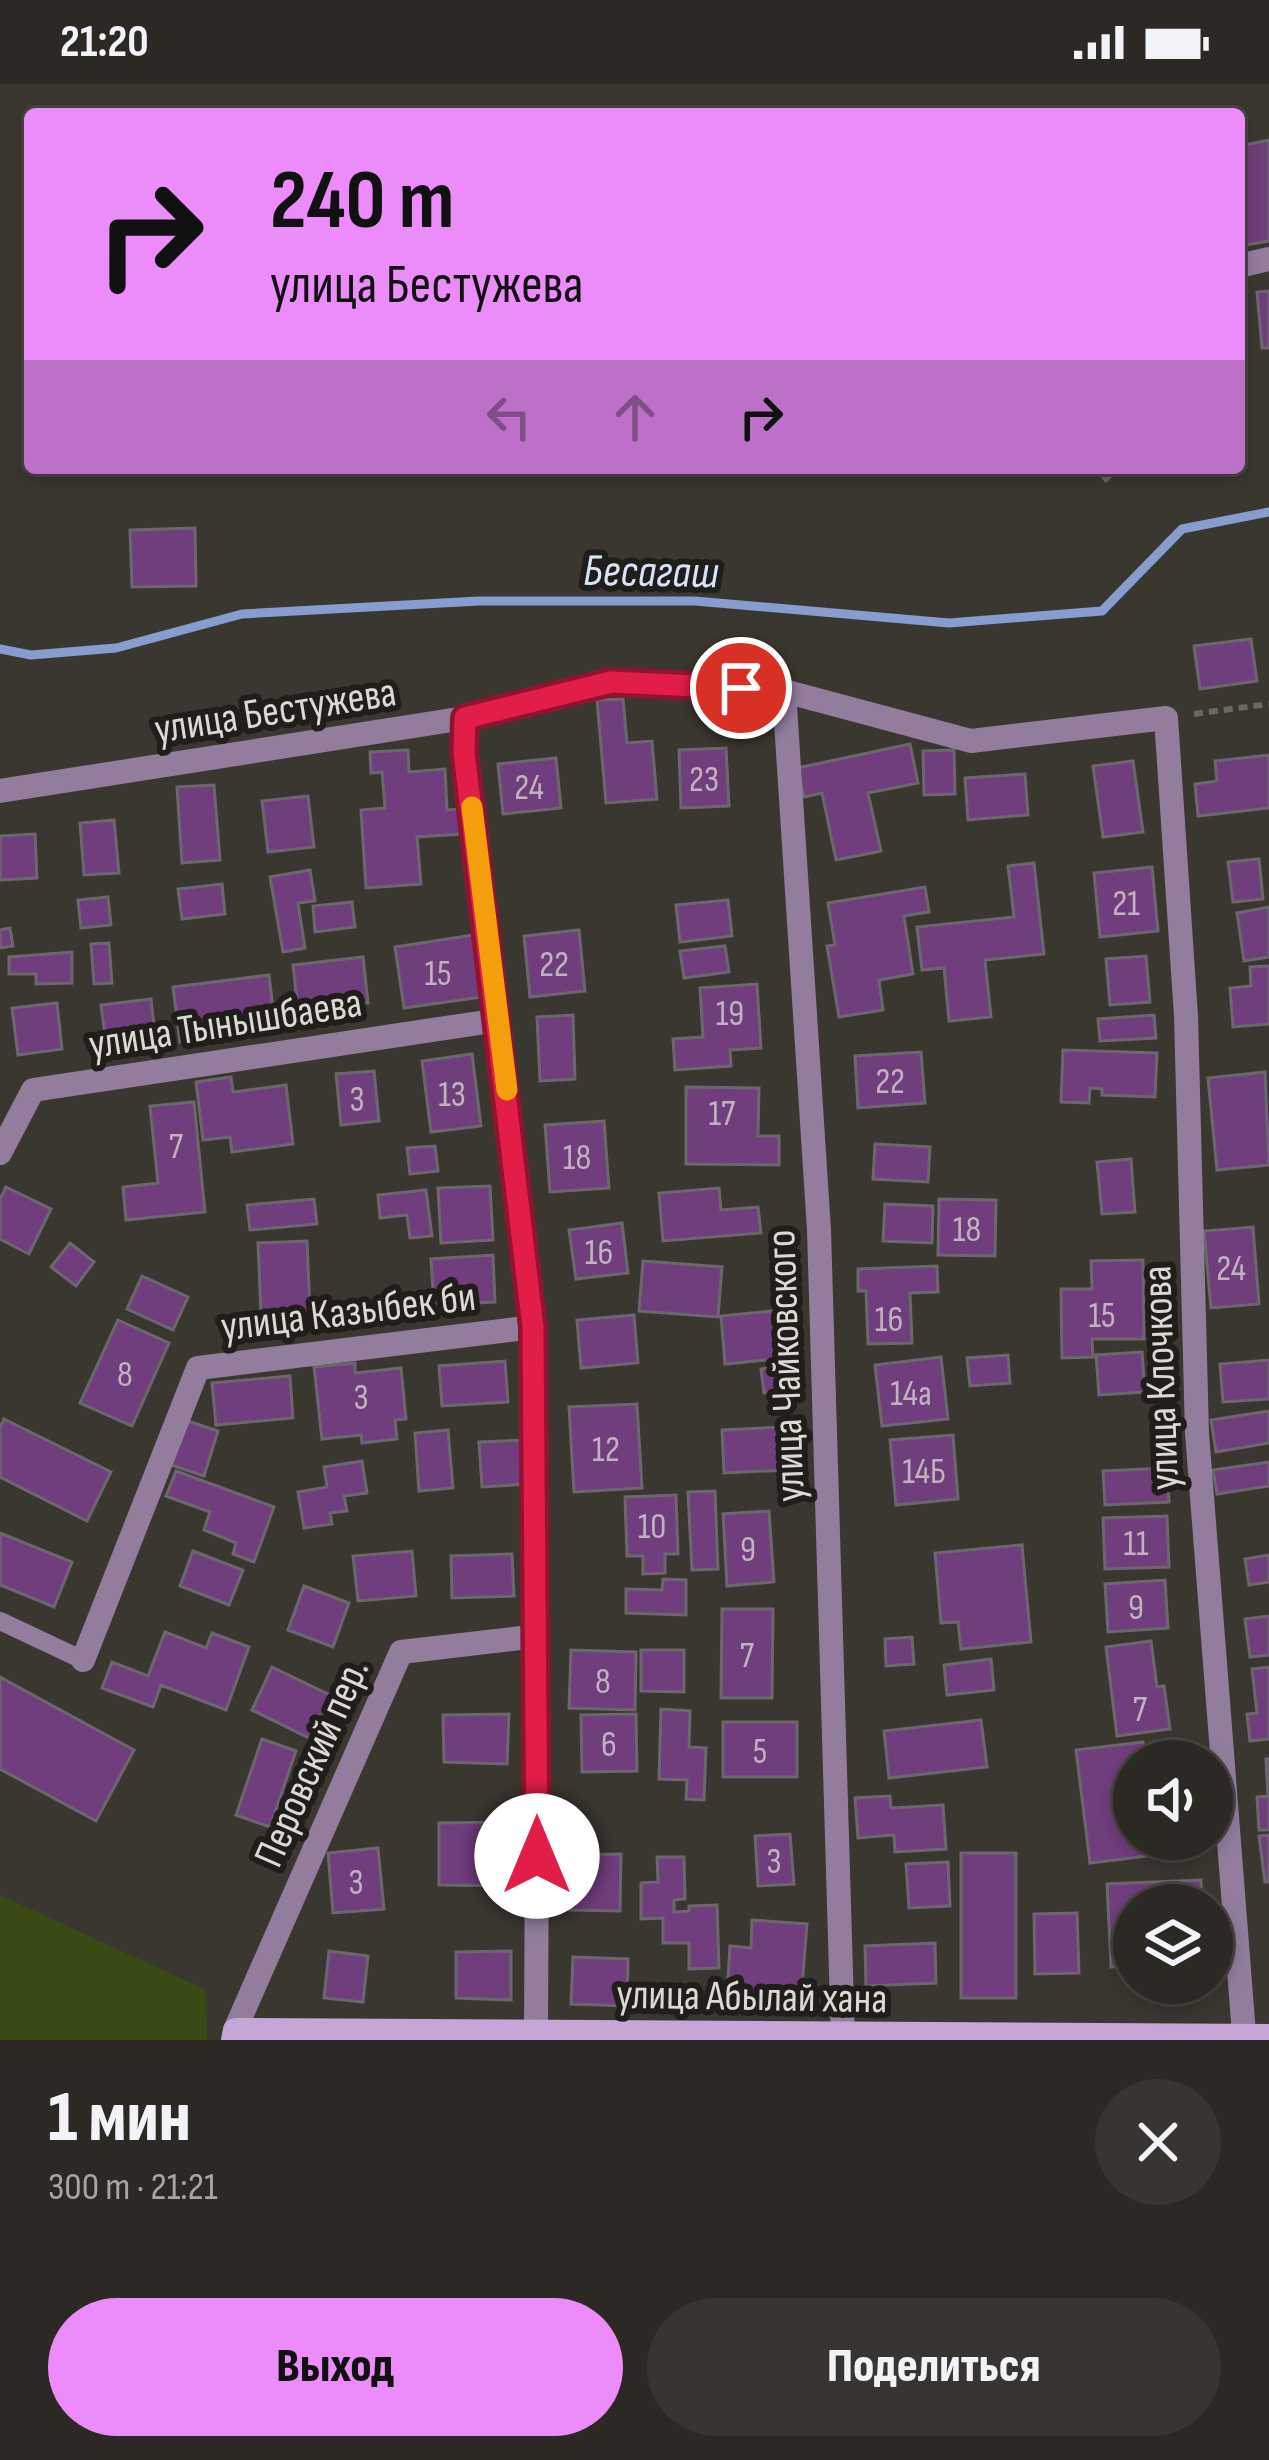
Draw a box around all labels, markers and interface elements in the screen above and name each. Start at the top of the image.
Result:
text: 21:20 [60,15,149,70]
text: 240 m [270,151,454,252]
icon: right [72,156,228,312]
text: улица Бестужева [270,253,584,318]
icon: left [476,384,542,450]
icon: ahead [602,384,668,450]
icon: right [728,384,794,450]
water label: Бесагаш [583,544,719,601]
pin [690,637,792,739]
icon: arrive [708,655,774,721]
street label: улица Бестужева [151,667,400,756]
house number: 23 [689,759,719,802]
house number: 24 [514,767,544,810]
house number: 21 [1112,883,1140,926]
house number: 22 [539,944,569,987]
house number: 15 [424,953,452,996]
street label: улица Тынышбаева [85,978,366,1071]
house number: 19 [716,993,744,1036]
house number: 22 [875,1061,905,1104]
house number: 13 [438,1074,466,1117]
house number: 3 [349,1079,365,1122]
house number: 17 [709,1093,736,1136]
house number: 7 [169,1126,184,1169]
house number: 18 [563,1137,591,1180]
house number: 18 [953,1209,981,1252]
street label: улица Чайковского [756,1229,817,1503]
house number: 16 [585,1232,613,1275]
house number: 24 [1216,1248,1246,1291]
street label: улица Клочкова [1132,1265,1191,1491]
street label: улица Казыбек би [218,1272,478,1353]
house number: 15 [1088,1295,1116,1338]
house number: 16 [875,1299,903,1342]
house number: 8 [117,1354,133,1397]
house number: 14а [890,1373,932,1416]
house number: 3 [353,1377,369,1420]
house number: 12 [592,1429,620,1472]
house number: 14Б [902,1451,946,1494]
house number: 10 [638,1506,666,1549]
house number: 11 [1123,1523,1149,1566]
house number: 9 [740,1529,756,1572]
house number: 9 [1128,1587,1144,1630]
house number: 7 [740,1635,755,1678]
street label: Перовский пер. [244,1651,381,1875]
house number: 8 [595,1661,611,1704]
house number: 7 [1133,1689,1148,1732]
house number: 6 [601,1724,617,1767]
house number: 5 [753,1731,767,1774]
map controls [1113,1740,1233,2004]
button: sound [1113,1740,1233,1860]
position arrow [474,1793,600,1919]
house number: 3 [766,1841,782,1884]
house number: 3 [348,1862,364,1905]
button: layers [1113,1884,1233,2004]
street label: улица Абылай хана [616,1970,888,2025]
text: 1 мин [48,2075,191,2162]
button: close [1095,2079,1221,2205]
text: 300 m · 21:21 [48,2164,218,2211]
button: Выход [48,2298,623,2436]
button: Поделиться [647,2298,1221,2436]

